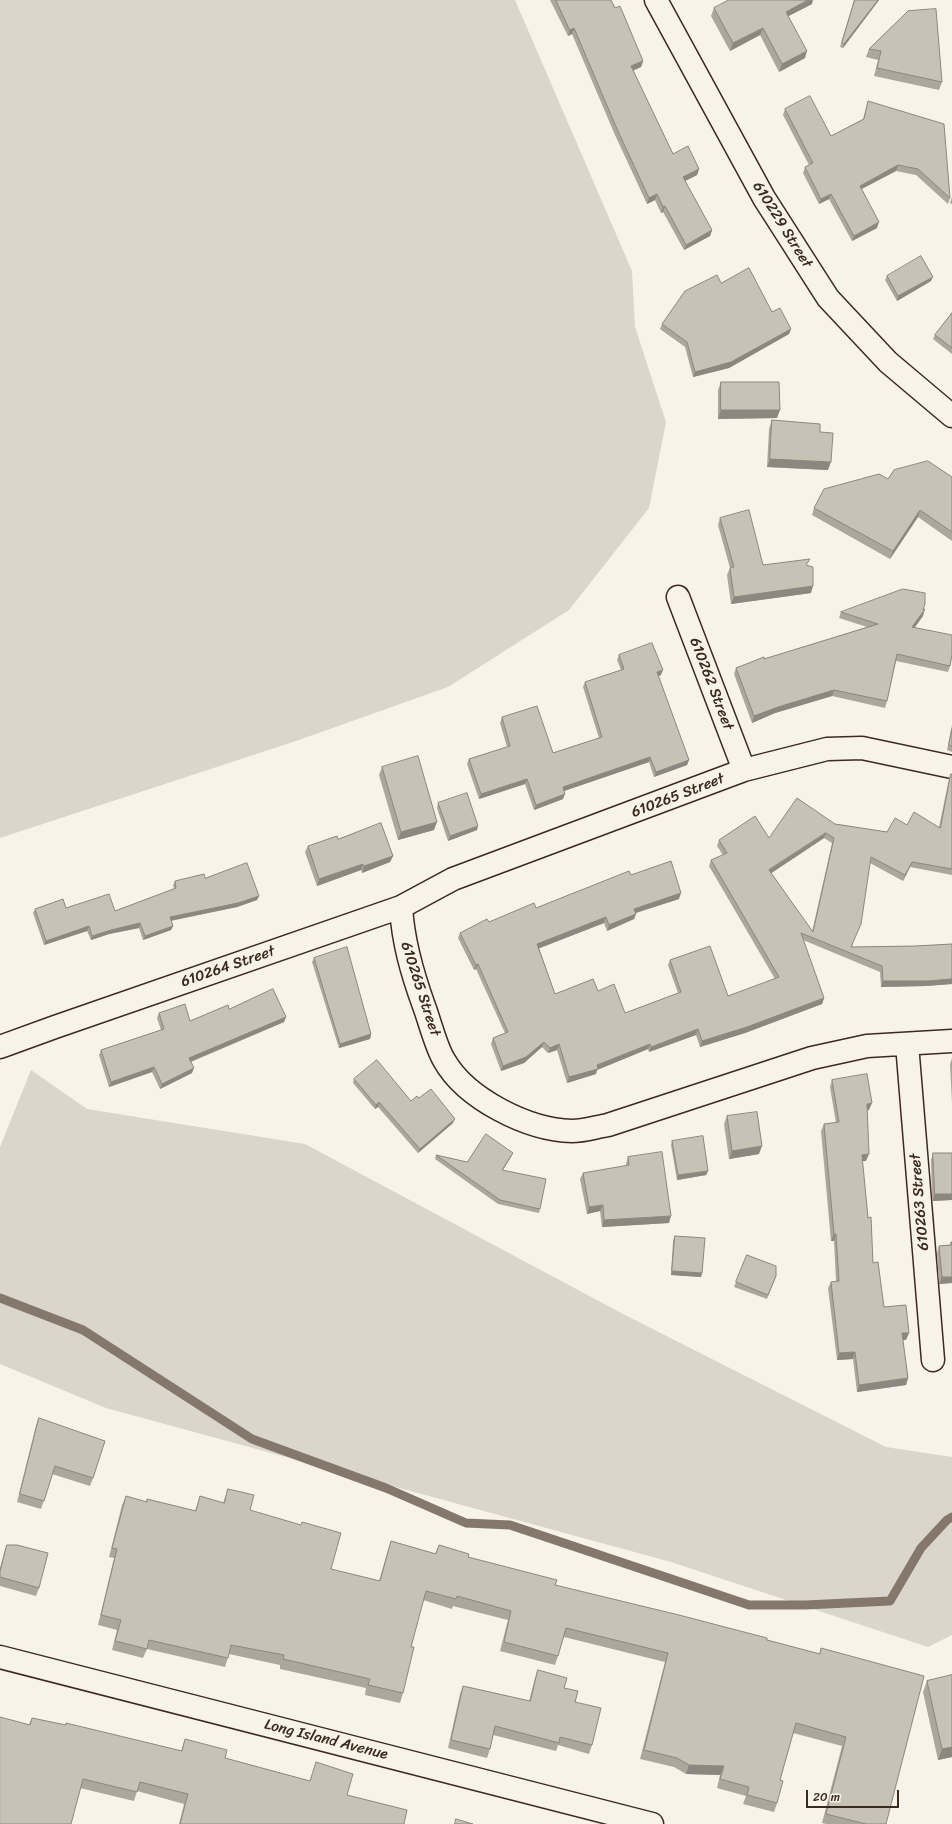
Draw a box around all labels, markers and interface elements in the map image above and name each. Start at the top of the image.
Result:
street label: 610229 Street [748,178,816,272]
street label: 610262 Street [685,635,737,733]
street label: 610265 Street [629,770,727,822]
street label: 610265 Street [396,939,444,1039]
street label: 610264 Street [179,942,277,992]
street label: 610263 Street [907,1153,933,1251]
street label: Long Island Avenue [262,1716,390,1764]
scale bar [808,1782,901,1808]
text: 20 m [813,1786,840,1808]

